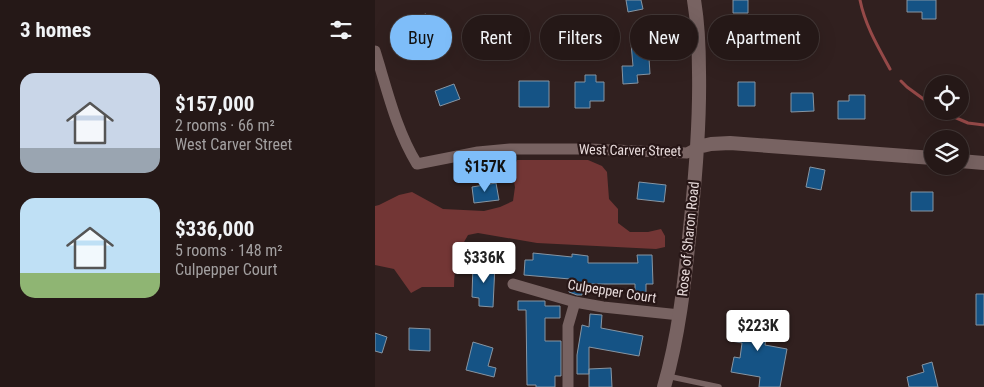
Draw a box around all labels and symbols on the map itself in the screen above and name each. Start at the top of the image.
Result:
street label: West Carver Street [579,141,681,159]
pin: $157K [450,150,520,193]
street label: Rose of Sharon Road [674,181,702,297]
pin: $336K [449,242,519,284]
street label: Culpepper Court [566,276,658,306]
pin: $223K [723,310,793,352]

